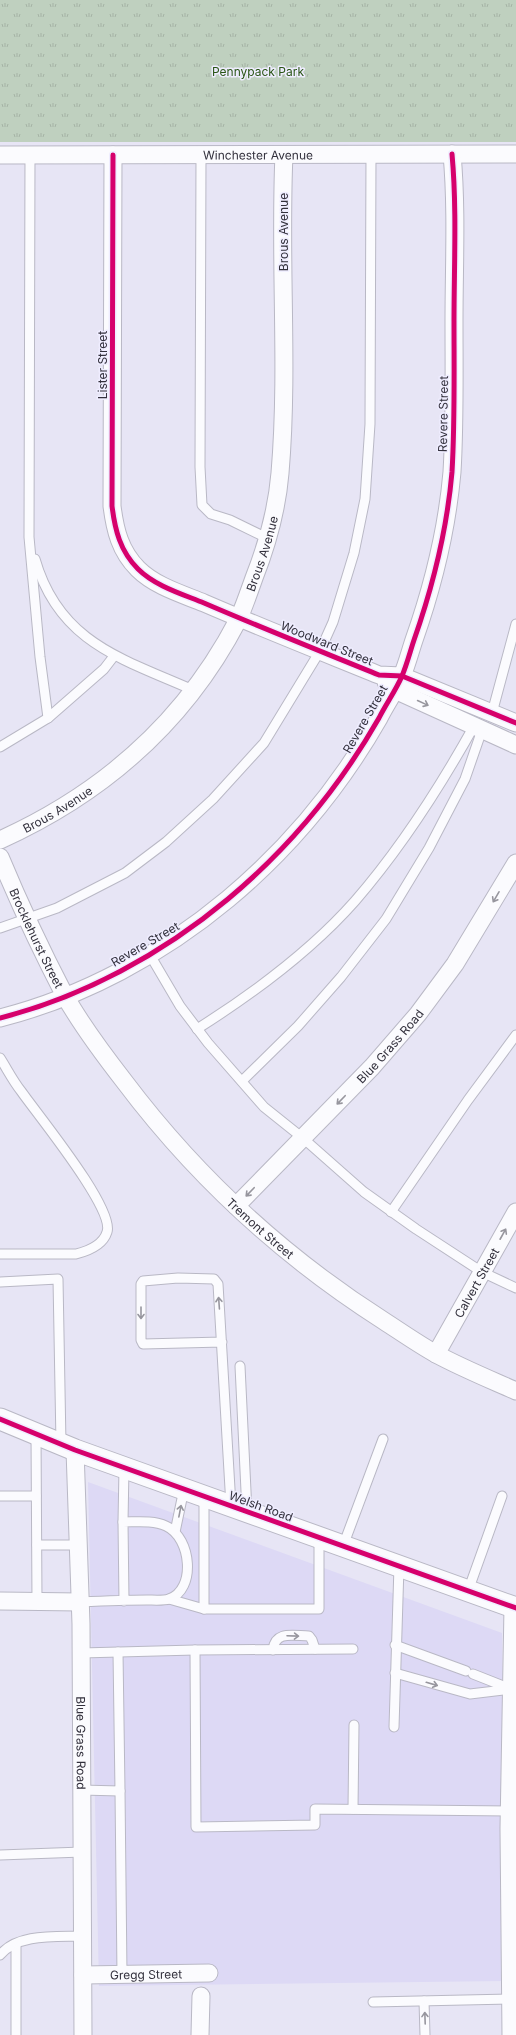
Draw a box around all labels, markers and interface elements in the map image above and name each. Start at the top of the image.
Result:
park label: Pennypack Park [212,64,304,79]
street label: Winchester Avenue [203,147,313,162]
street label: Brous Avenue [276,193,291,271]
street label: Lister Street [95,331,110,399]
street label: Revere Street [435,376,451,452]
street label: Brous Avenue [242,514,281,593]
street label: Woodward Street [279,618,375,668]
street label: Revere Street [339,682,391,756]
one-way arrow [417,699,429,707]
street label: Brous Avenue [20,783,95,836]
street label: Brocklehurst Street [7,886,67,991]
one-way arrow [492,891,500,903]
street label: Revere Street [108,918,182,970]
street label: Blue Grass Road [353,1006,426,1086]
one-way arrow [336,1095,346,1105]
one-way arrow [245,1187,254,1197]
street label: Tremont Street [224,1194,297,1261]
one-way arrow [500,1228,508,1240]
street label: Calvert Street [451,1245,502,1320]
one-way arrow [216,1297,223,1310]
one-way arrow [137,1306,145,1319]
street label: Welsh Road [227,1488,295,1524]
one-way arrow [176,1504,184,1517]
one-way arrow [286,1632,299,1640]
one-way arrow [426,1680,439,1688]
street label: Blue Grass Road [74,1696,89,1790]
street label: Gregg Street [110,1966,182,1982]
one-way arrow [421,2012,429,2025]

